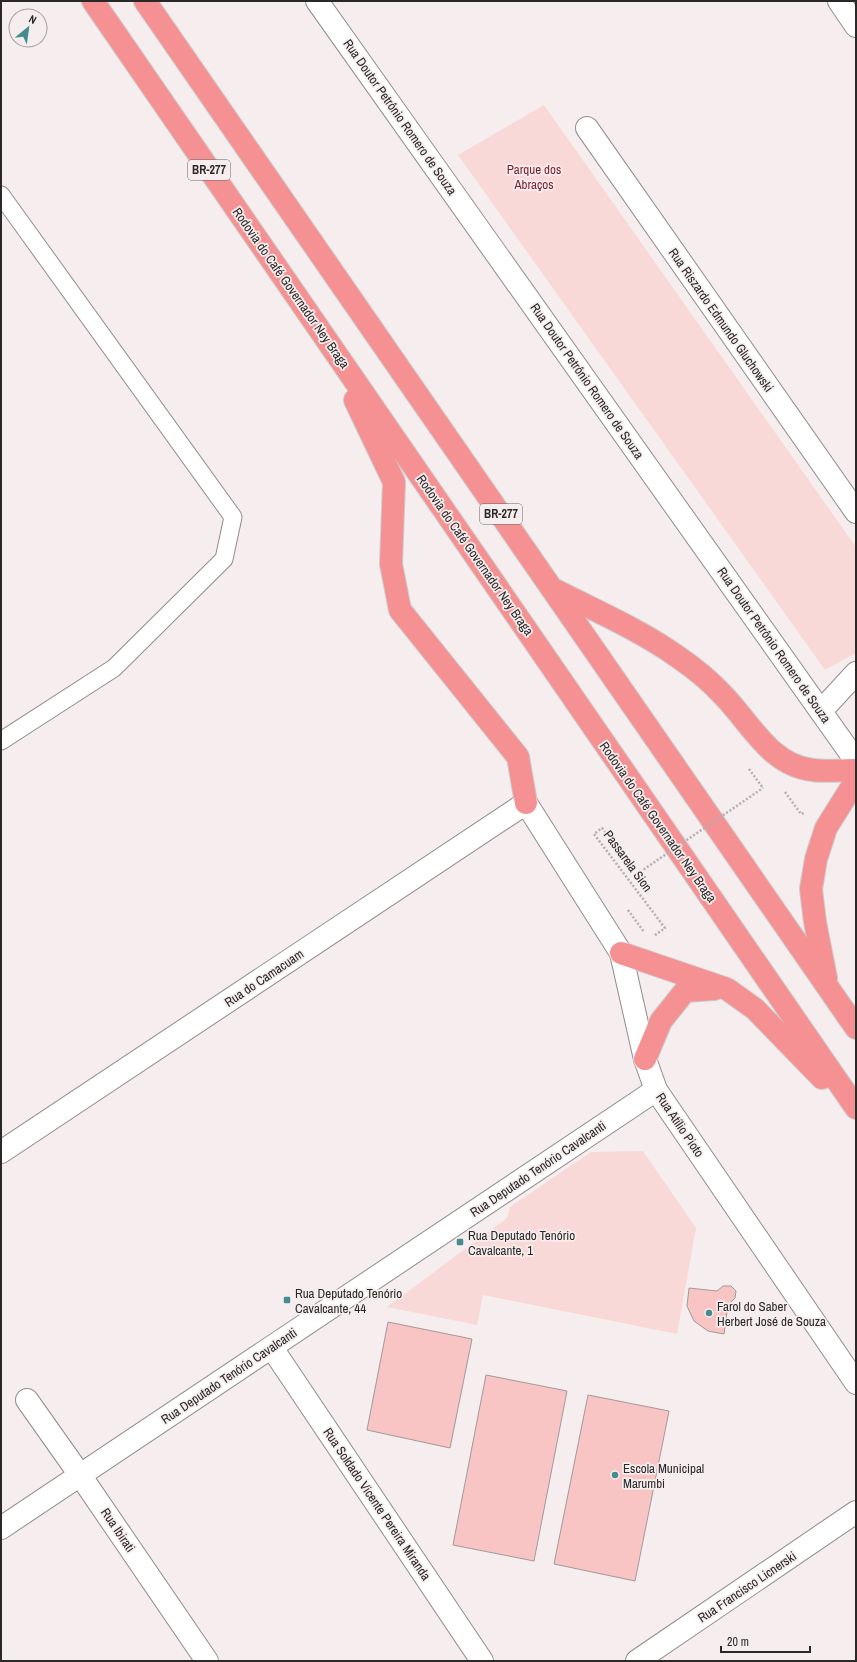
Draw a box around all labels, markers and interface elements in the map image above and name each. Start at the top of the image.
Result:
north arrow [8,8,48,48]
text: N [27,12,39,27]
street label: Rua Doutor Petrônio Romero de Souza [340,36,461,198]
road number: BR-277 [188,160,230,180]
park label: Parque dos Abraços [507,161,561,193]
street label: Rodovia do Café Governador Ney Braga [229,204,353,372]
street label: Rua Riszardo Edmundo Gluchowski [665,245,777,395]
street label: Rua Doutor Petrônio Romero de Souza [527,300,648,462]
street label: Rodovia do Café Governador Ney Braga [413,471,537,639]
road number: BR-277 [480,504,522,524]
street label: Rua Doutor Petrônio Romero de Souza [714,564,835,726]
street label: Rodovia do Café Governador Ney Braga [596,738,720,906]
street label: Passarela Sion [600,827,656,895]
street label: Rua do Camacuam [221,945,307,1011]
street label: Rua Atílio Pioto [652,1090,708,1161]
street label: Rua Deputado Tenório Cavalcanti [467,1117,609,1221]
place label: Rua Deputado Tenório Cavalcante, 1 [468,1227,575,1259]
marker: Rua Deputado Tenório Cavalcante, 1 [455,1237,465,1247]
place label: Rua Deputado Tenório Cavalcante, 44 [295,1285,402,1317]
marker: Rua Deputado Tenório Cavalcante, 44 [282,1295,292,1305]
place label: Farol do Saber Herbert José de Souza [717,1298,826,1330]
marker: Farol do Saber Herbert José de Souza [704,1308,714,1318]
street label: Rua Deputado Tenório Cavalcanti [158,1324,300,1428]
street label: Rua Soldado Vicente Pereira Miranda [319,1424,435,1584]
place label: Escola Municipal Marumbi [623,1460,704,1492]
marker: Escola Municipal Marumbi [610,1470,620,1480]
street label: Rua Ibirati [97,1505,139,1555]
street label: Rua Francisco Licnerski [694,1548,800,1626]
scale bar [721,1628,810,1654]
text: 20 m [727,1634,749,1650]

